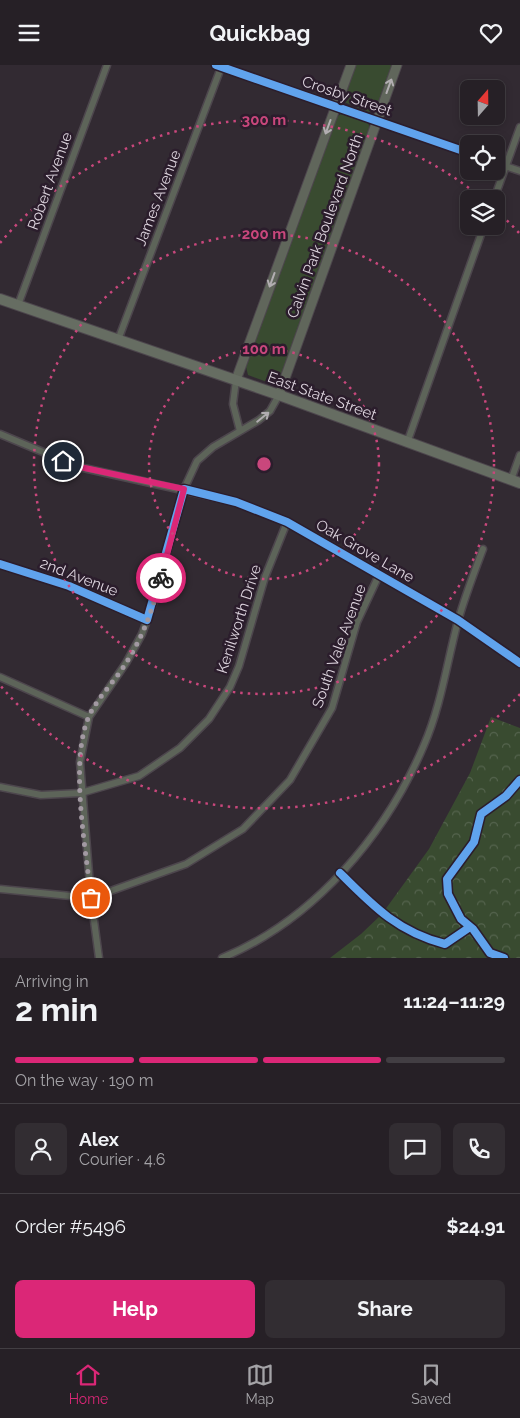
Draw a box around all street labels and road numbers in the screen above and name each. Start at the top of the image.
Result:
street label: Crosby Street [300,72,394,120]
street label: Robert Avenue [24,129,76,232]
street label: Calvin Park Boulevard North [283,131,367,321]
street label: James Avenue [131,147,185,248]
street label: East State Street [265,368,379,424]
street label: Oak Grove Lane [313,516,417,586]
street label: 2nd Avenue [38,554,121,600]
street label: Kenilworth Drive [213,562,265,676]
street label: South Vale Avenue [308,581,370,710]

